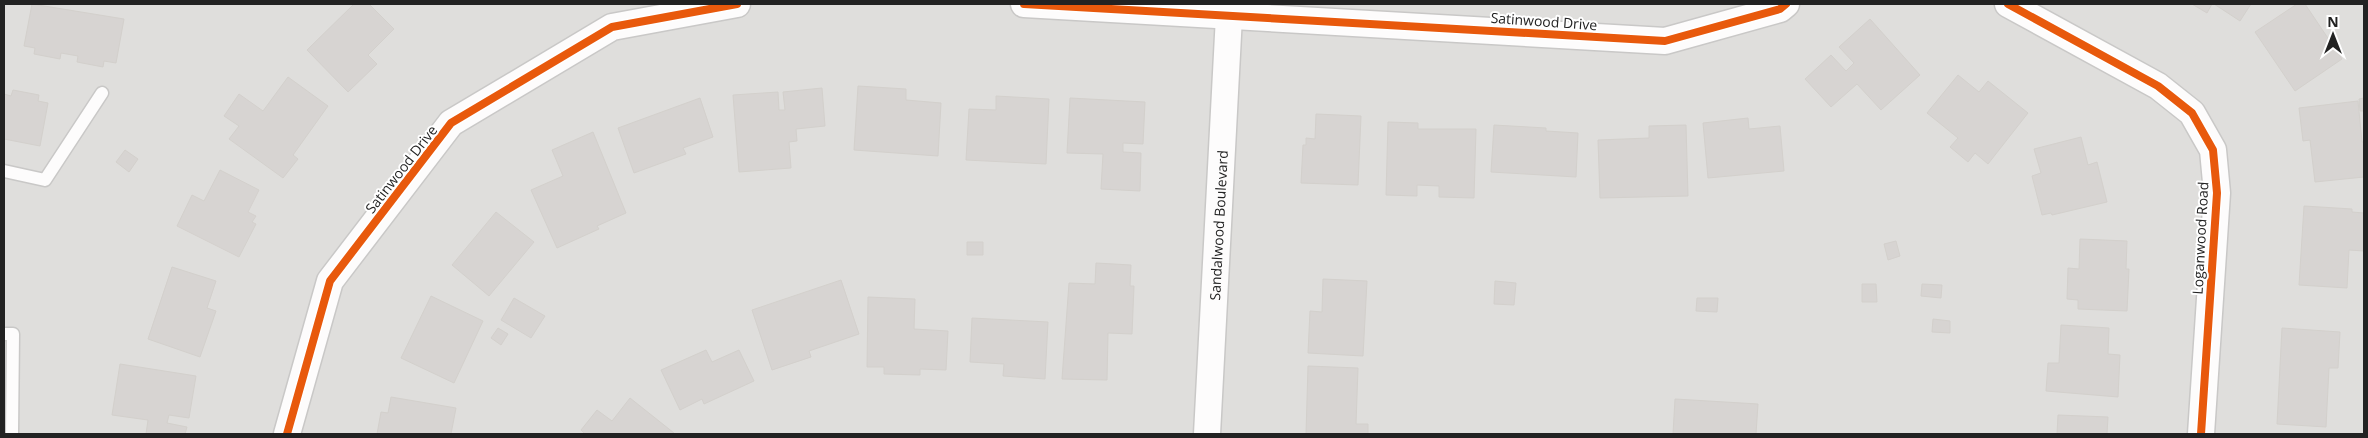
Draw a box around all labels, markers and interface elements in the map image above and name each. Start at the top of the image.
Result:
street label: Satinwood Drive [1490,8,1598,34]
north arrow [2308,10,2358,60]
text: N [2327,12,2339,31]
street label: Satinwood Drive [361,121,441,217]
street label: Sandalwood Boulevard [1205,150,1231,301]
street label: Loganwood Road [2188,181,2212,295]

